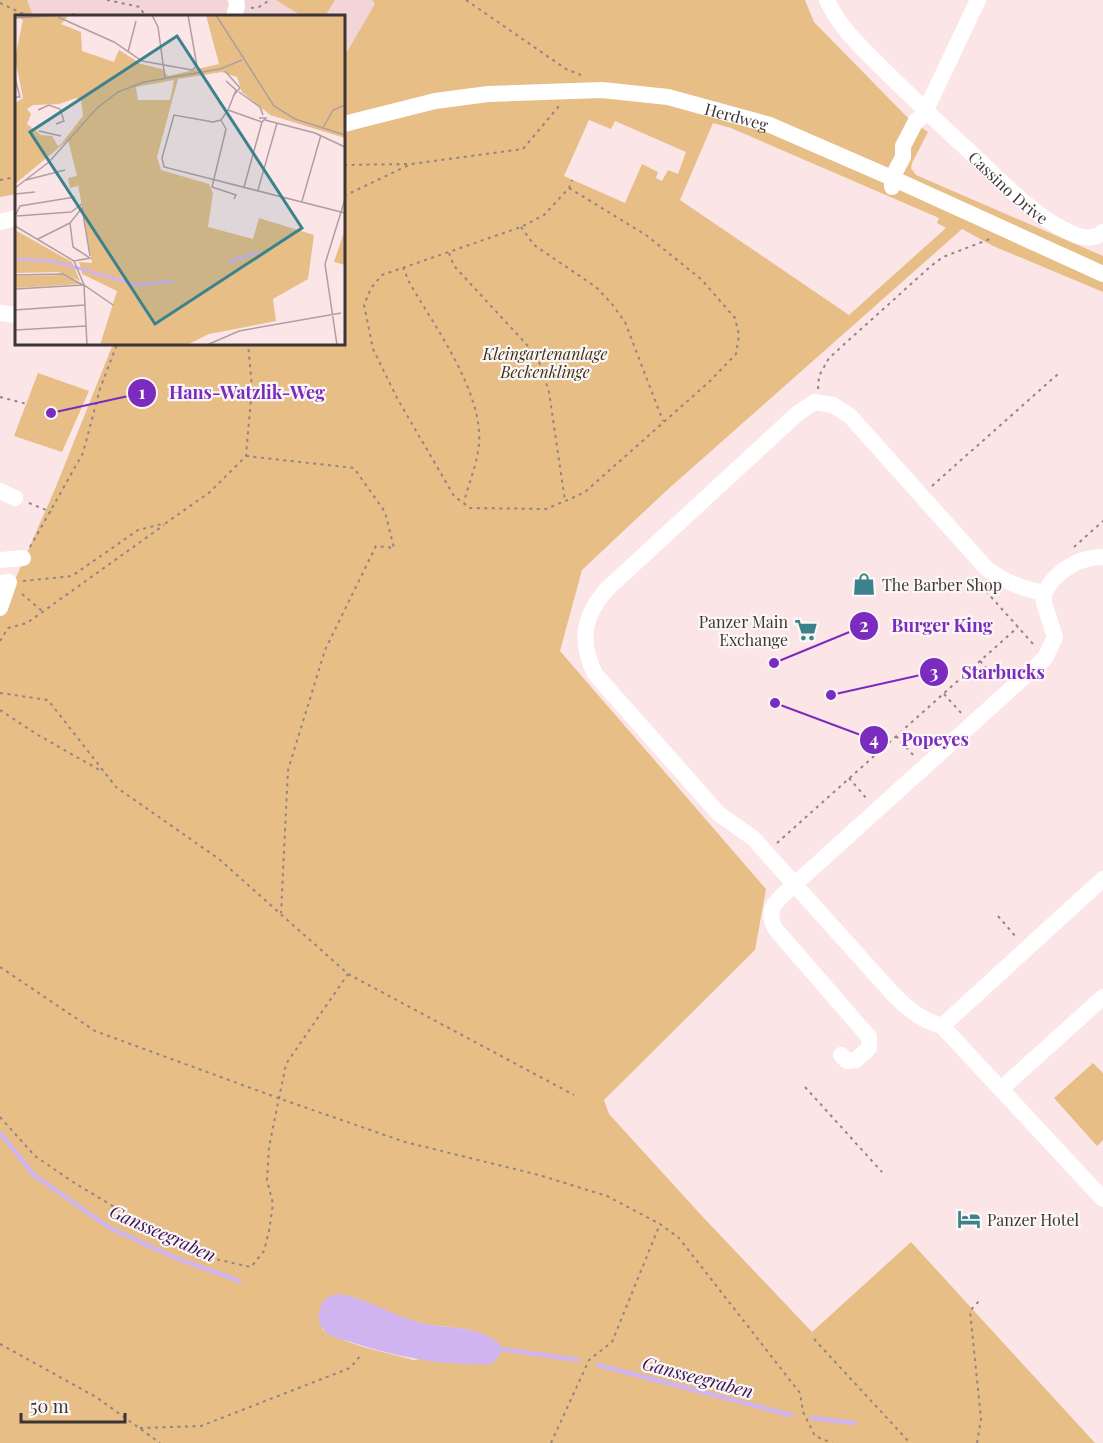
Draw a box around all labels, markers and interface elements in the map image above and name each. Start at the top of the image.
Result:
inset map [15,15,345,345]
street label: Herdweg [703,97,771,135]
street label: Cassino Drive [965,146,1053,228]
park label: Kleingartenanlage Beckenklinge [482,343,607,382]
callout: Hans-Watzlik-Weg [127,375,337,411]
text: 1 [139,380,146,404]
text: Hans-Watzlik-Weg [169,380,325,404]
shop icon: The Barber Shop [851,571,877,597]
place label: The Barber Shop [882,574,1002,595]
callout: Burger King [849,608,1005,644]
place label: Panzer Main Exchange [699,611,788,650]
text: 2 [859,613,869,637]
text: Burger King [891,613,993,637]
supermarket icon: Panzer Main Exchange [793,617,819,643]
callout: Starbucks [919,654,1056,690]
text: 3 [930,660,939,684]
text: Starbucks [961,660,1045,684]
callout: Popeyes [859,722,981,758]
text: 4 [869,727,879,751]
text: Popeyes [901,727,969,751]
water label: Gansseegraben [106,1199,220,1267]
hotel icon: Panzer Hotel [956,1206,982,1232]
place label: Panzer Hotel [987,1209,1080,1230]
water label: Gansseegraben [640,1351,756,1403]
scale bar [21,1386,124,1424]
text: 50 m [30,1394,69,1418]

